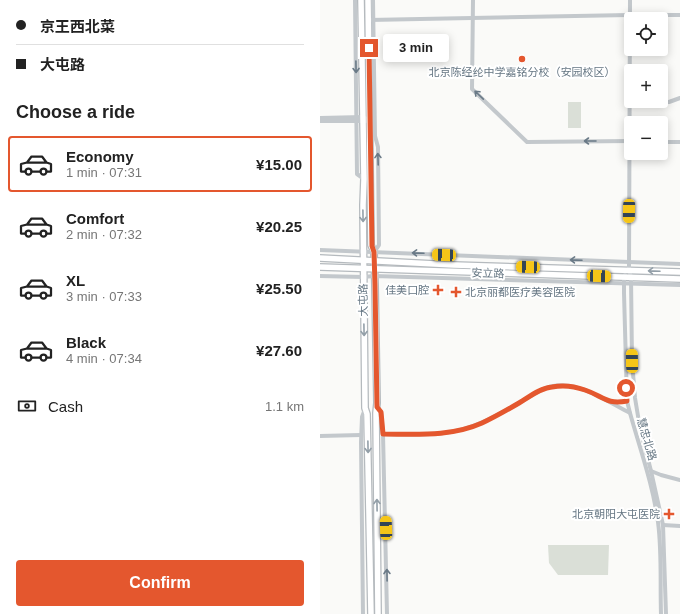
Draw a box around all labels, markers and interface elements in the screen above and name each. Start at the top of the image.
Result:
map controls [624,12,668,160]
button: locate [624,12,668,56]
text: 京王西北菜 [40,18,115,35]
callout: 3 min [383,34,449,62]
route end [360,39,378,57]
text: 3 min [399,40,433,55]
marker: 北京陈经纶中学嘉铭分校（安园校区） [517,54,527,64]
text: 大屯路 [40,56,85,73]
one-way arrow [352,60,360,73]
button: + [624,64,668,108]
place label: 北京陈经纶中学嘉铭分校（安园校区） [429,66,616,78]
one-way arrow [474,90,484,100]
text: Choose a ride [16,102,135,122]
button: − [624,116,668,160]
one-way arrow [584,137,597,145]
icon: car [18,146,54,182]
text: Economy [66,148,134,165]
one-way arrow [374,153,382,166]
text: ¥15.00 [256,156,302,173]
text: 1 min · 07:31 [66,165,142,180]
car [623,199,635,223]
icon: car [18,208,54,244]
one-way arrow [359,209,367,222]
text: Comfort [66,210,124,227]
text: ¥20.25 [256,218,302,235]
text: 2 min · 07:32 [66,227,142,242]
car [432,249,456,261]
one-way arrow [412,250,425,257]
one-way arrow [570,257,583,264]
car [516,261,540,273]
street label: 安立路 [471,266,505,280]
one-way arrow [648,267,661,274]
icon: car [18,270,54,306]
car [587,270,611,282]
text: XL [66,272,85,289]
text: ¥25.50 [256,280,302,297]
street label: 大屯路 [357,283,369,317]
place label: 佳美口腔 [385,284,429,296]
marker: 佳美口腔 [432,284,444,296]
marker: 北京丽都医疗美容医院 [450,286,462,298]
place label: 北京丽都医疗美容医院 [465,286,575,298]
text: 3 min · 07:33 [66,289,142,304]
one-way arrow [360,323,368,336]
icon: car [18,332,54,368]
text: Black [66,334,106,351]
text: ¥27.60 [256,342,302,359]
car [626,349,638,373]
text: 4 min · 07:34 [66,351,142,366]
route start [617,379,635,397]
icon: cash [16,395,38,417]
text: Cash [48,398,83,415]
text: 1.1 km [265,399,304,414]
street label: 慧忠北路 [635,416,659,462]
one-way arrow [364,440,372,453]
one-way arrow [373,499,380,512]
place label: 北京朝阳大屯医院 [572,508,660,520]
marker: 北京朝阳大屯医院 [663,508,675,520]
car [380,516,392,540]
button: Confirm [16,560,304,606]
one-way arrow [383,569,391,582]

